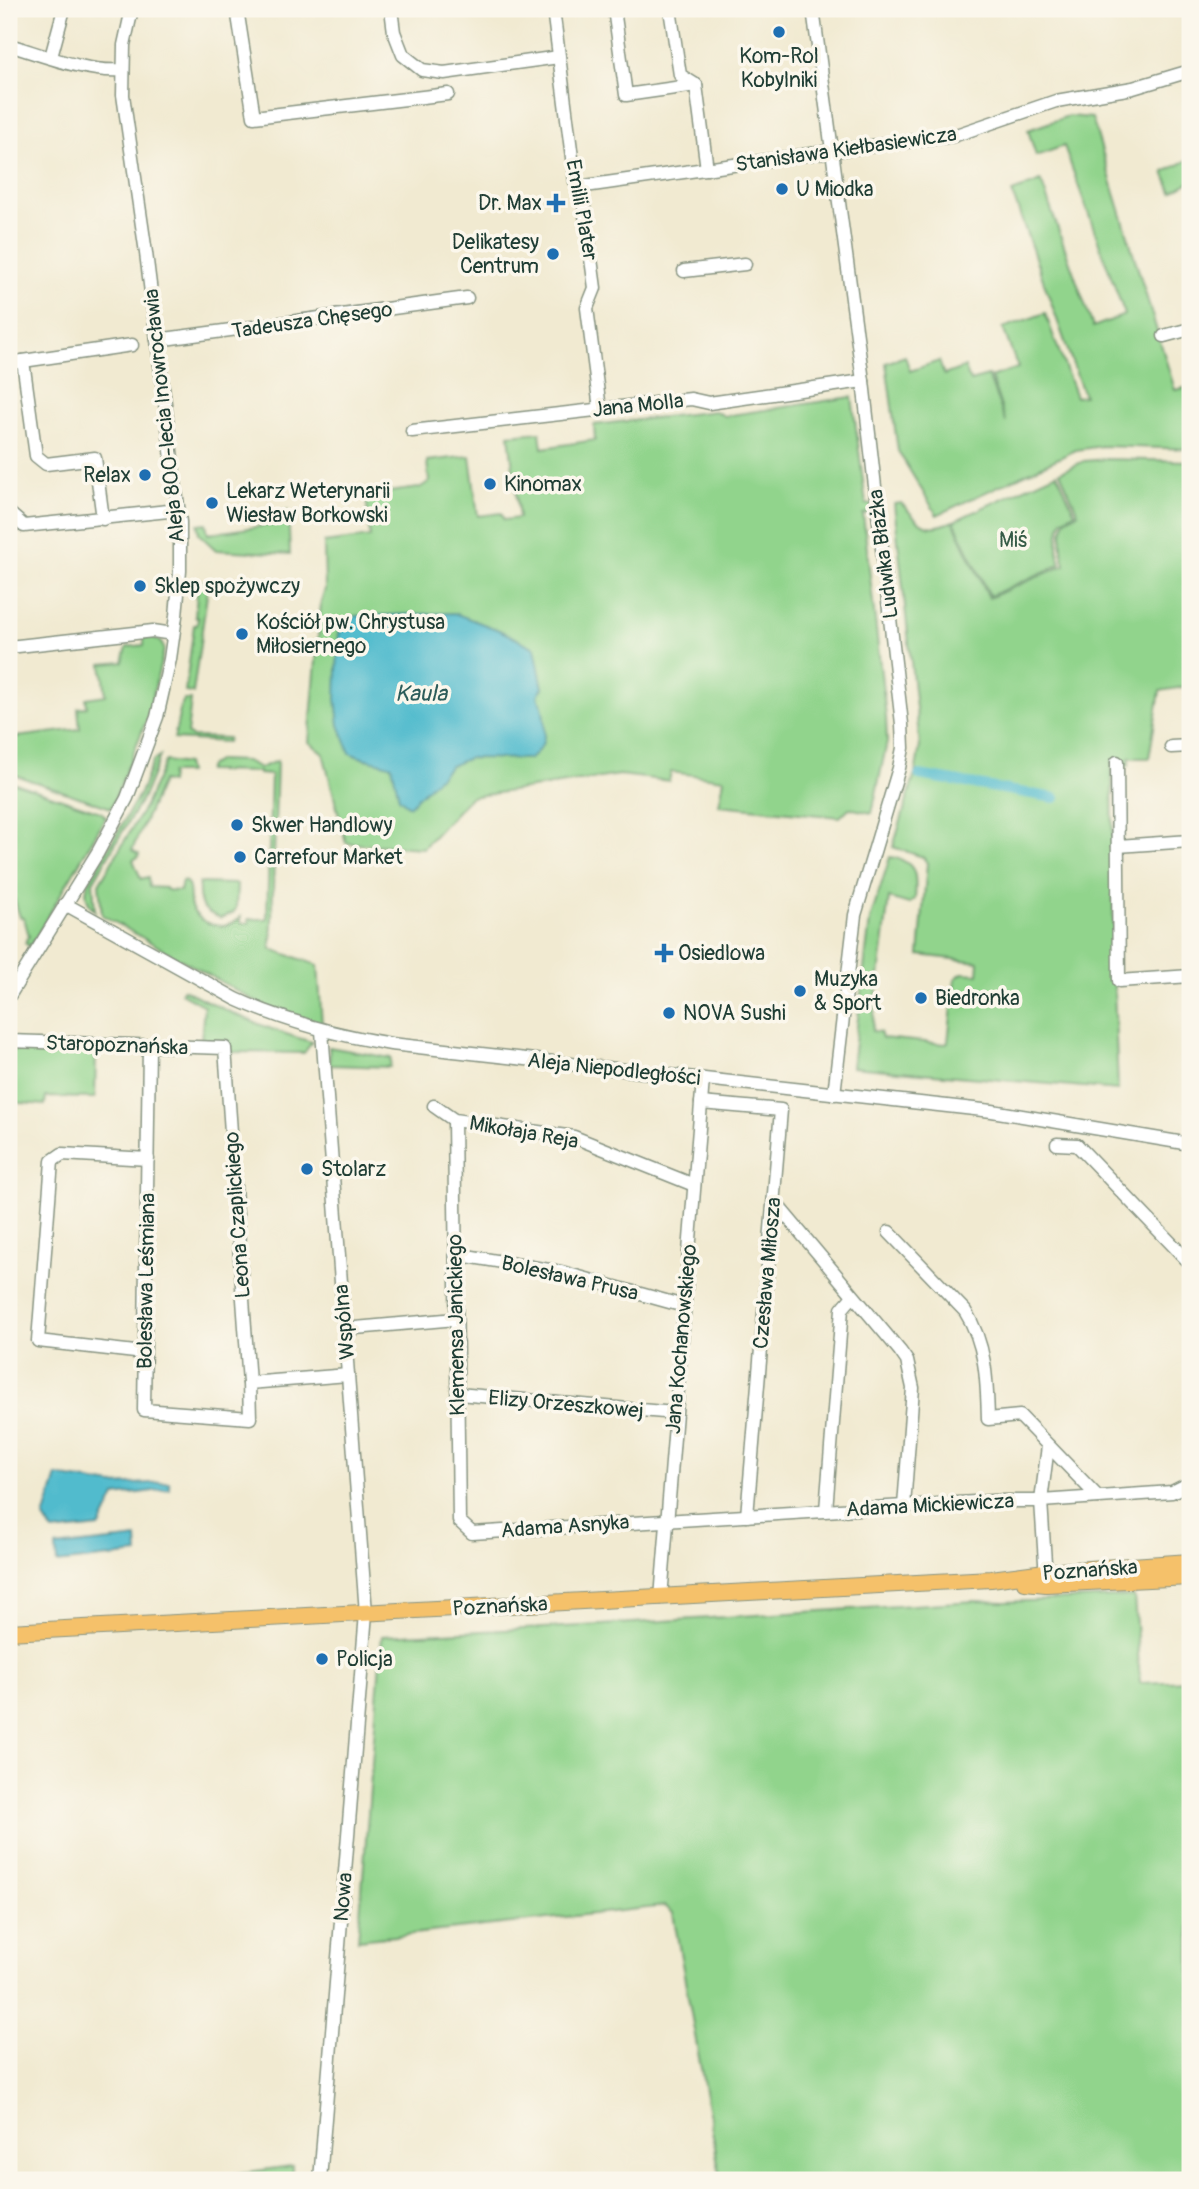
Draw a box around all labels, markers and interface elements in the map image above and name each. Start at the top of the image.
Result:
marker: Kom-Rol Kobylniki [771,24,787,40]
place label: Kom-Rol Kobylniki [739,43,819,94]
street label: Stanisława Kiełbasiewicza [734,121,958,178]
street label: Emilii Plater [559,157,604,263]
place label: U Miodka [796,176,873,203]
marker: U Miodka [774,181,790,197]
place label: Dr. Max [478,190,542,217]
marker: Dr. Max [548,195,564,211]
place label: Delikatesy Centrum [452,229,539,280]
marker: Delikatesy Centrum [545,246,561,262]
street label: Aleja 800-lecia Inowrocławia [138,287,191,544]
street label: Tadeusza Chęsego [230,296,394,345]
street label: Jana Molla [591,387,685,424]
place label: Relax [83,462,131,489]
marker: Relax [137,467,153,483]
place label: Kinomax [504,471,582,498]
marker: Kinomax [482,476,498,492]
place label: Lekarz Weterynarii Wiesław Borkowski [226,478,390,529]
street label: Ludwika Błażka [862,488,905,620]
marker: Lekarz Weterynarii Wiesław Borkowski [204,495,220,511]
park label: Miś [999,527,1028,554]
place label: Sklep spożywczy [154,573,300,600]
marker: Sklep spożywczy [132,578,148,594]
place label: Kościół pw. Chrystusa Miłosiernego [256,609,445,660]
marker: Kościół pw. Chrystusa Miłosiernego [234,626,250,642]
water label: Kaula [395,679,448,708]
place label: Skwer Handlowy [251,812,392,839]
marker: Skwer Handlowy [229,817,245,833]
place label: Carrefour Market [254,844,403,871]
marker: Carrefour Market [232,849,248,865]
place label: Osiedlowa [678,940,765,967]
marker: Osiedlowa [656,945,672,961]
place label: Muzyka & Sport [814,966,882,1017]
marker: Muzyka & Sport [792,983,808,999]
place label: Biedronka [935,985,1020,1012]
marker: Biedronka [913,990,929,1006]
place label: NOVA Sushi [683,1000,786,1027]
marker: NOVA Sushi [661,1005,677,1021]
street label: Staropoznańska [45,1030,189,1061]
street label: Aleja Niepodległości [526,1047,702,1092]
street label: Mikołaja Reja [467,1110,580,1155]
street label: Leona Czaplickiego [218,1131,257,1299]
place label: Stolarz [321,1156,386,1183]
marker: Stolarz [299,1161,315,1177]
street label: Bolesława Leśmiana [131,1193,162,1369]
street label: Czesława Miłosza [747,1196,788,1350]
street label: Klemensa Janickiego [441,1234,472,1416]
street label: Jana Kochanowskiego [660,1243,703,1435]
street label: Bolesława Prusa [499,1250,641,1307]
street label: Wspólna [328,1283,361,1361]
street label: Elizy Orzeszkowej [487,1384,645,1425]
street label: Adama Mickiewicza [845,1488,1015,1523]
street label: Adama Asnyka [500,1509,630,1544]
street label: Poznańska [1041,1554,1139,1587]
street label: Poznańska [452,1591,548,1622]
place label: Policja [336,1646,393,1673]
marker: Policja [314,1651,330,1667]
street label: Nowa [328,1871,359,1923]

